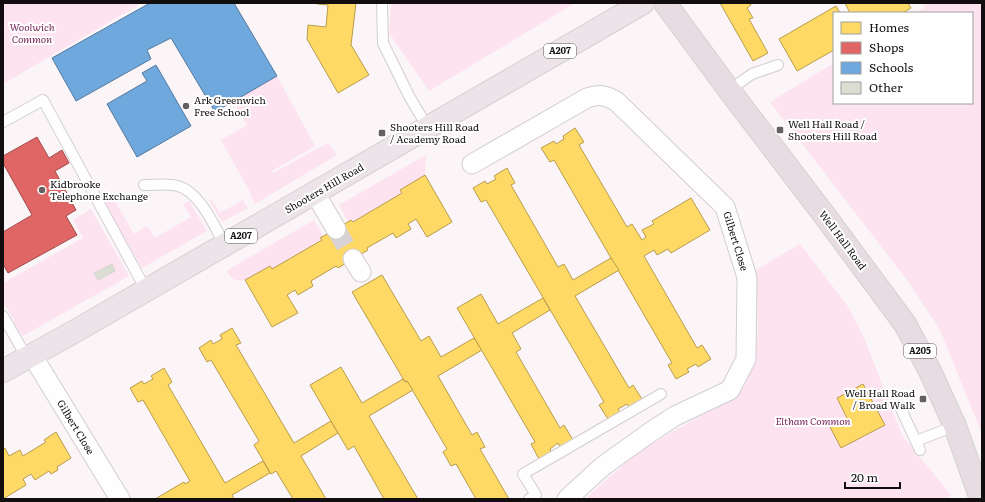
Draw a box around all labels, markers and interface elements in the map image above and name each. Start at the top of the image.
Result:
legend [833,12,973,104]
text: Homes [869,18,909,36]
park label: Woolwich Common [9,19,55,46]
text: Shops [869,38,904,56]
road number: A207 [544,44,576,58]
text: Schools [869,58,914,76]
text: Other [869,78,903,96]
place label: Ark Greenwich Free School [194,92,266,119]
marker: Ark Greenwich Free School [181,101,191,111]
place label: Well Hall Road / Shooters Hill Road [788,116,877,143]
place label: Shooters Hill Road / Academy Road [390,119,479,146]
marker: Well Hall Road / Shooters Hill Road [775,125,785,135]
marker: Shooters Hill Road / Academy Road [377,128,387,138]
street label: Shooters Hill Road [281,159,366,216]
place label: Kidbrooke Telephone Exchange [50,176,148,203]
marker: Kidbrooke Telephone Exchange [37,185,47,195]
street label: Well Hall Road [816,207,871,272]
street label: Gilbert Close [720,209,753,273]
road number: A207 [225,229,257,243]
road number: A205 [904,344,936,358]
place label: Well Hall Road / Broad Walk [845,385,916,412]
marker: Well Hall Road / Broad Walk [918,394,928,404]
street label: Gilbert Close [54,396,99,457]
park label: Eltham Common [775,413,851,428]
scale bar [845,464,900,490]
text: 20 m [851,468,878,486]

